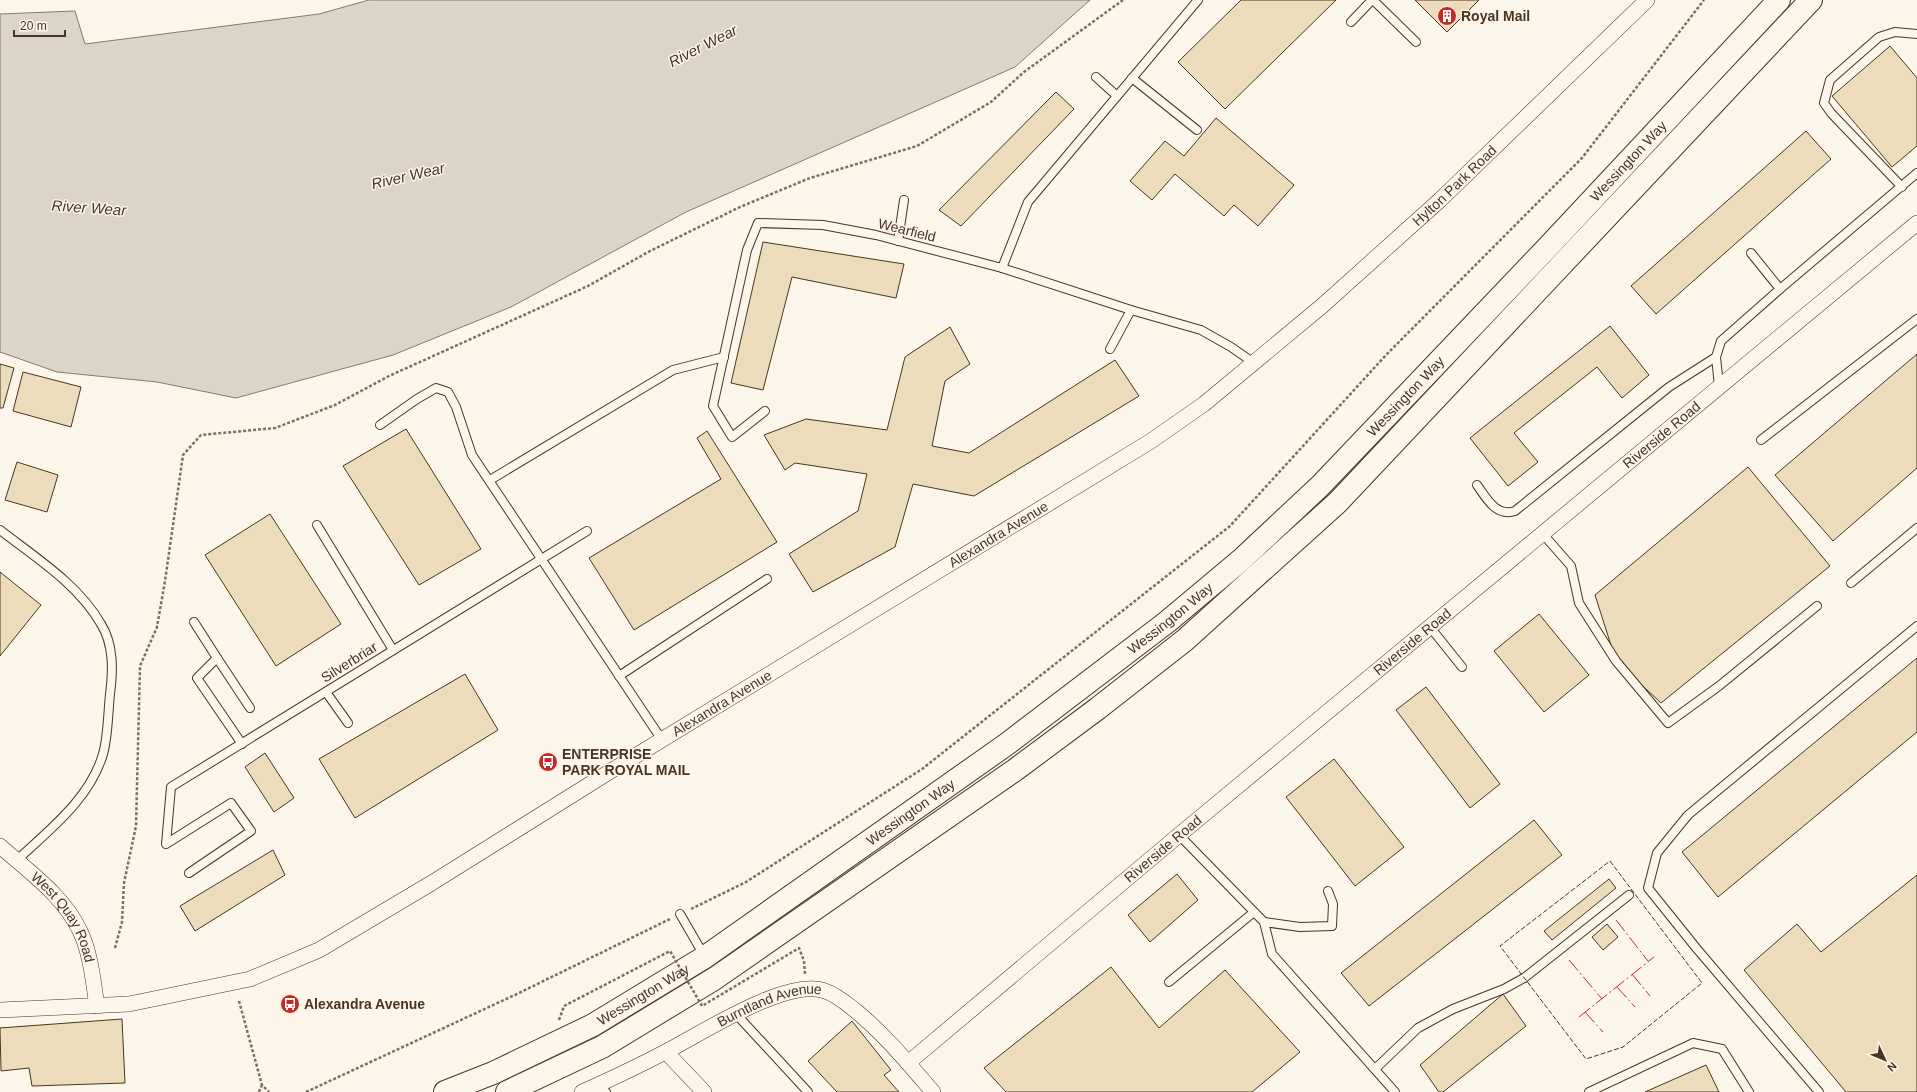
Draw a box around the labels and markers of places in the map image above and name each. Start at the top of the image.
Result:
building icon: Royal Mail [1436,5,1458,27]
place label: Royal Mail [1461,8,1530,24]
place label: ENTERPRISE PARK ROYAL MAIL [562,746,691,778]
bus stop icon: ENTERPRISE PARK ROYAL MAIL [537,751,559,773]
bus stop icon: Alexandra Avenue [279,993,301,1015]
place label: Alexandra Avenue [304,996,425,1012]

